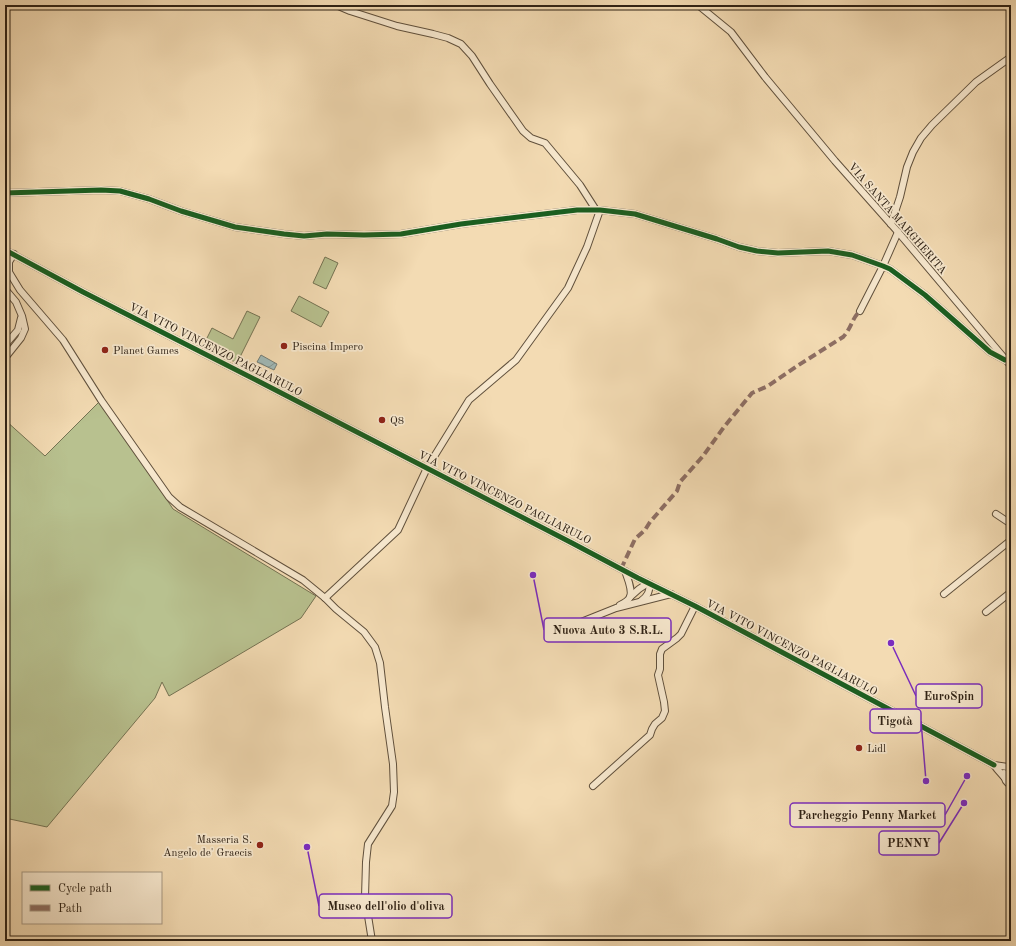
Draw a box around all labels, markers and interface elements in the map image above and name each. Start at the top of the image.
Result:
street label: VIA SANTA MARGHERITA [846,161,948,277]
street label: VIA VITO VINCENZO PAGLIARULO [127,302,304,399]
marker: Piscina Impero [279,341,289,351]
place label: Piscina Impero [292,342,363,353]
marker: Planet Games [100,345,110,355]
place label: Planet Games [113,346,179,357]
marker: Q8 [377,415,387,425]
place label: Q8 [390,416,404,427]
street label: VIA VITO VINCENZO PAGLIARULO [416,450,593,547]
street label: VIA VITO VINCENZO PAGLIARULO [704,598,879,698]
callout: Nuova Auto 3 S.R.L. [544,618,671,642]
text: Nuova Auto 3 S.R.L. [553,625,663,637]
callout: EuroSpin [916,684,982,708]
text: EuroSpin [924,691,974,703]
callout: Tigotà [870,709,921,733]
text: Tigotà [877,716,913,728]
marker: Lidl [854,743,864,753]
place label: Lidl [867,744,886,755]
callout: Parcheggio Penny Market [790,803,945,827]
text: Parcheggio Penny Market [798,810,937,822]
callout: PENNY [879,831,939,855]
place label: Masseria S. Angelo de' Graecis [163,835,252,859]
text: PENNY [887,838,931,850]
marker: Masseria S. Angelo de' Graecis [255,840,265,850]
legend [22,872,162,924]
text: Cycle path [58,883,113,895]
callout: Museo dell'olio d'oliva [319,894,452,918]
text: Museo dell'olio d'oliva [327,901,445,913]
text: Path [58,903,83,915]

